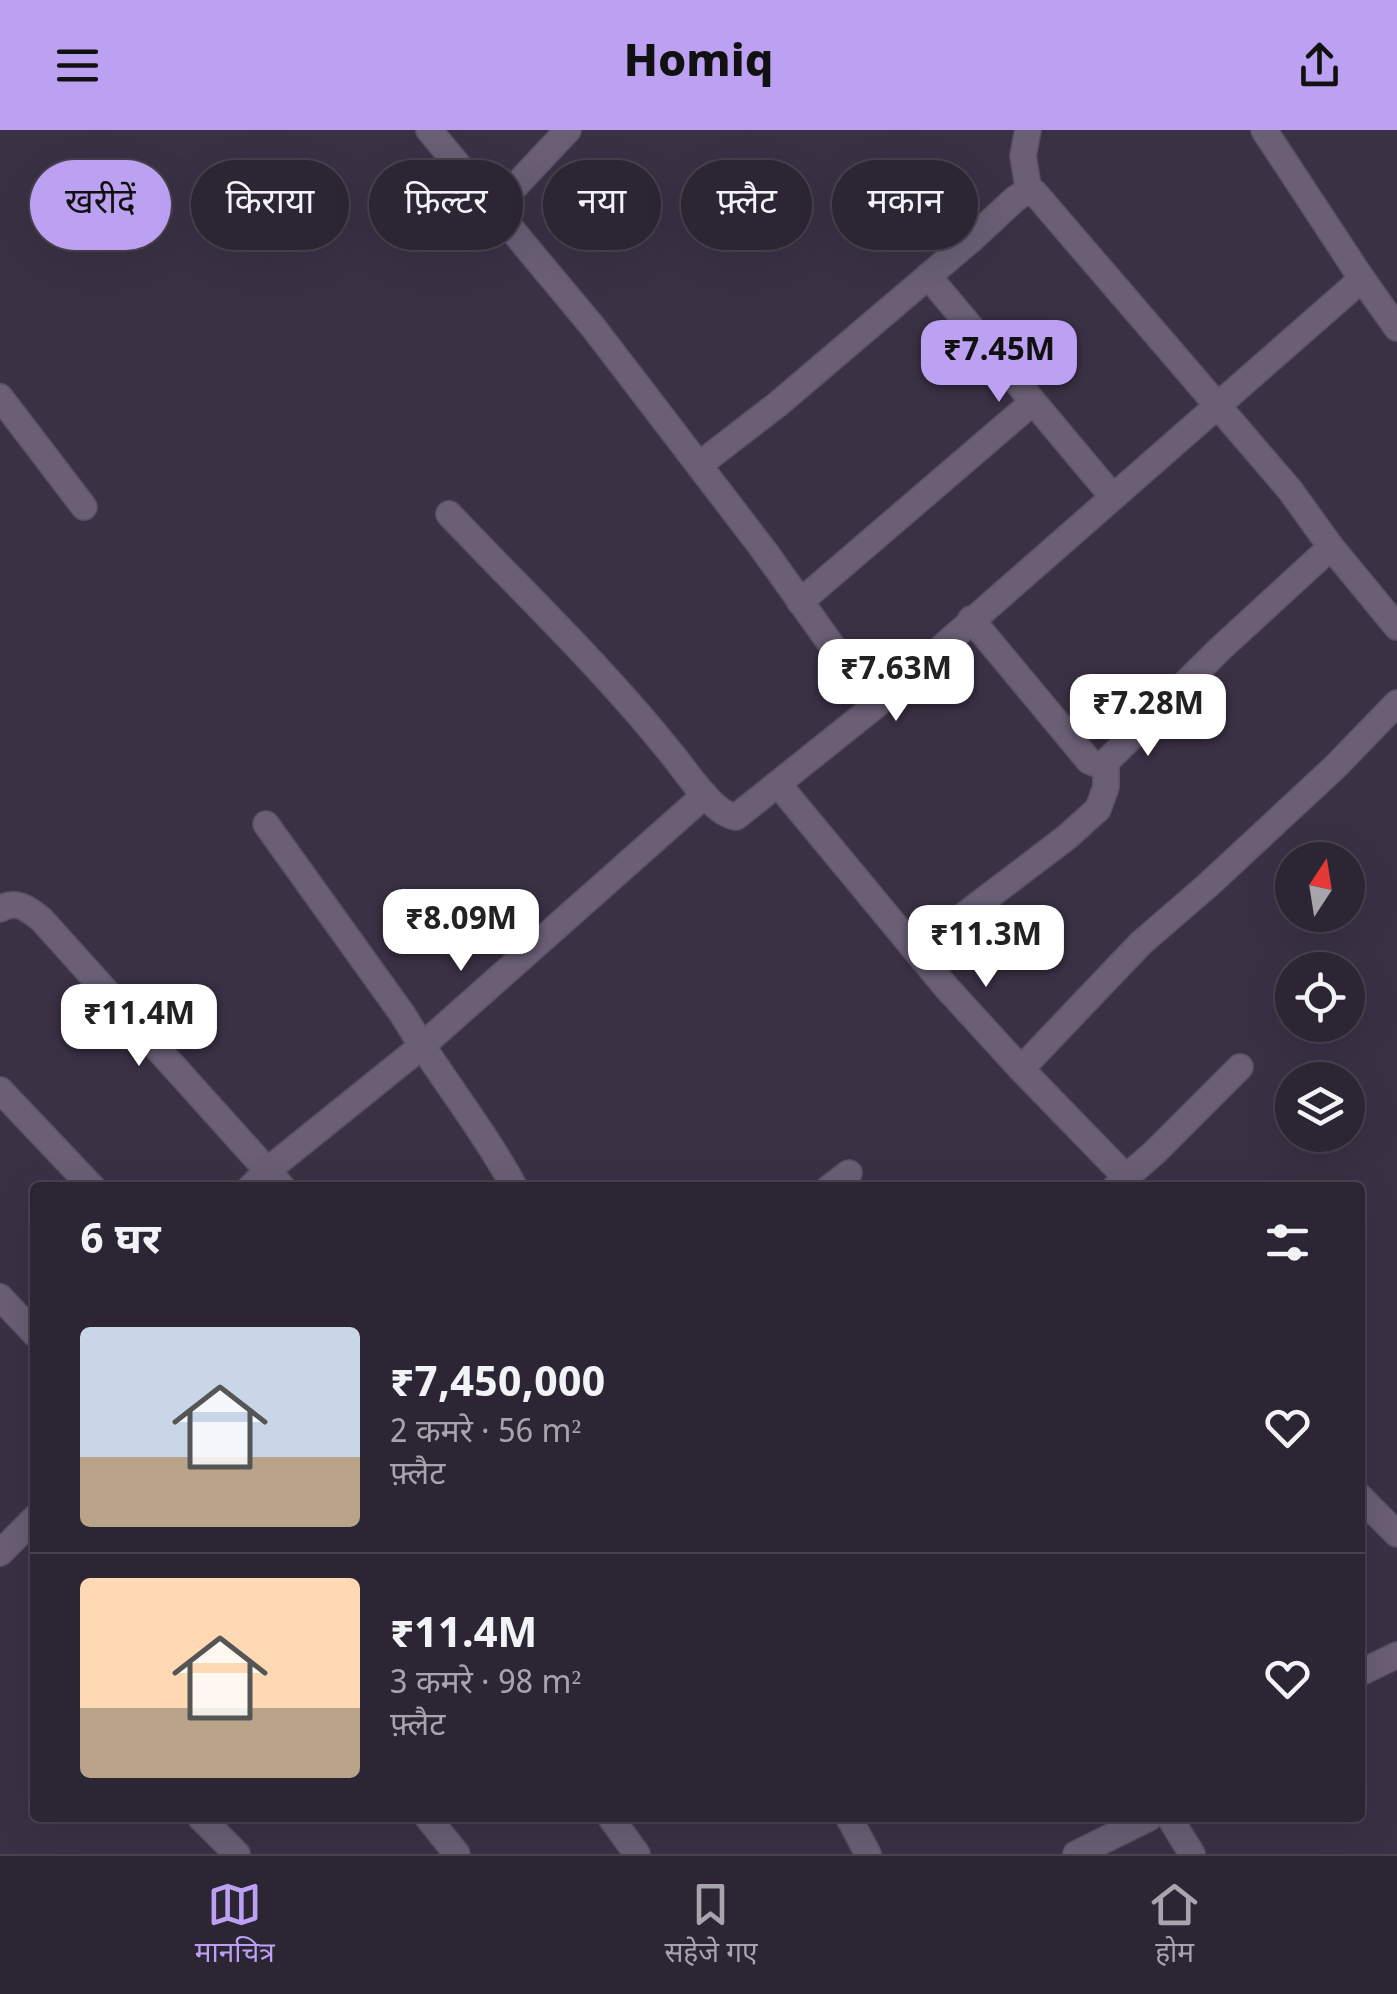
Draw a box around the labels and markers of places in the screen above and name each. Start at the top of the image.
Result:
pin: ₹7.45M [918,320,1080,405]
pin: ₹7.63M [815,639,977,724]
pin: ₹7.28M [1067,674,1229,759]
pin: ₹8.09M [380,889,542,974]
pin: ₹11.3M [905,905,1067,990]
pin: ₹11.4M [58,984,220,1069]

